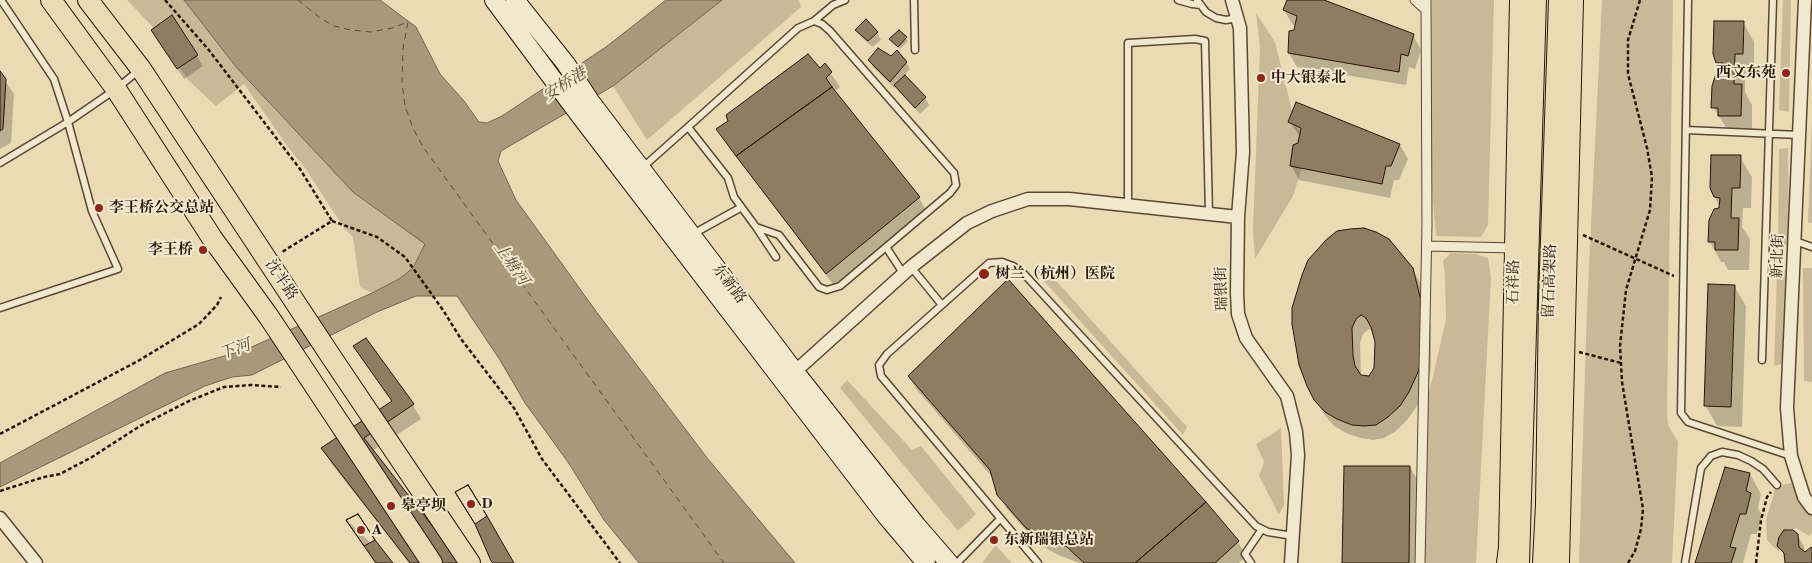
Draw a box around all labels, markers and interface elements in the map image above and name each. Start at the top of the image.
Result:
water label: 安桥港 [540,64,590,106]
place label: 西文东苑 [1716,64,1776,82]
marker: 西文东苑 [1780,67,1792,79]
place label: 中大银泰北 [1271,69,1346,87]
marker: 中大银泰北 [1255,72,1267,84]
place label: 李王桥公交总站 [109,199,214,217]
marker: 李王桥公交总站 [93,202,105,214]
street label: 新北街 [1768,233,1788,279]
water label: 上塘河 [489,239,533,289]
place label: 李王桥 [148,241,193,259]
street label: 留石高架路 [1540,243,1560,319]
marker: 李王桥 [197,244,209,256]
street label: 沈半路 [261,256,301,304]
street label: 石祥路 [1505,259,1523,305]
street label: 东新路 [708,261,750,307]
place label: 树兰（杭州）医院 [995,265,1115,283]
street label: 瑞银街 [1212,266,1232,312]
marker: 树兰（杭州）医院 [977,267,991,281]
water label: 下河 [217,336,253,364]
place label: D [481,495,493,513]
place label: 皋亭坝 [401,497,446,515]
marker: D [465,498,477,510]
marker: 皋亭坝 [385,500,397,512]
place label: A [371,521,382,539]
marker: A [355,524,367,536]
place label: 东新瑞银总站 [1004,531,1094,549]
marker: 东新瑞银总站 [988,534,1000,546]

